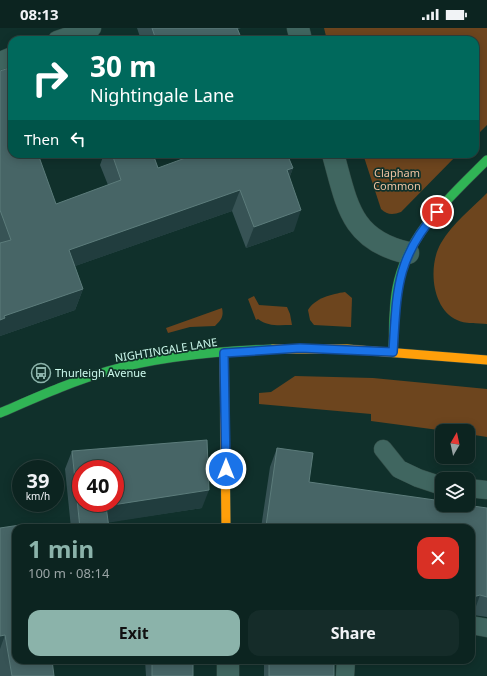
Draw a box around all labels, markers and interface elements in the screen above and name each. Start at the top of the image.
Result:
text: 08:13 [20,4,59,24]
text: 30 m [90,47,157,85]
icon: right [24,52,76,104]
text: Nightingale Lane [90,83,234,107]
icon: left [67,128,89,150]
text: Then [24,129,59,149]
park label: Clapham Common [373,165,421,193]
pin [420,195,454,229]
icon: arrive [426,201,448,223]
street label: NIGHTINGALE LANE [114,334,218,365]
bus stop icon: Thurleigh Avenue [30,362,52,384]
place label: Thurleigh Avenue [55,365,146,380]
north arrow [435,424,475,464]
map controls [435,424,475,512]
position arrow [205,448,247,490]
speed limit sign: 40 [72,460,124,512]
text: 39 [27,467,49,494]
button: layers [435,472,475,512]
text: km/h [26,489,50,503]
text: 1 min [28,532,94,565]
button: close [417,537,459,579]
text: 100 m · 08:14 [28,564,109,582]
button: Exit [28,610,240,656]
button: Share [248,610,459,656]

